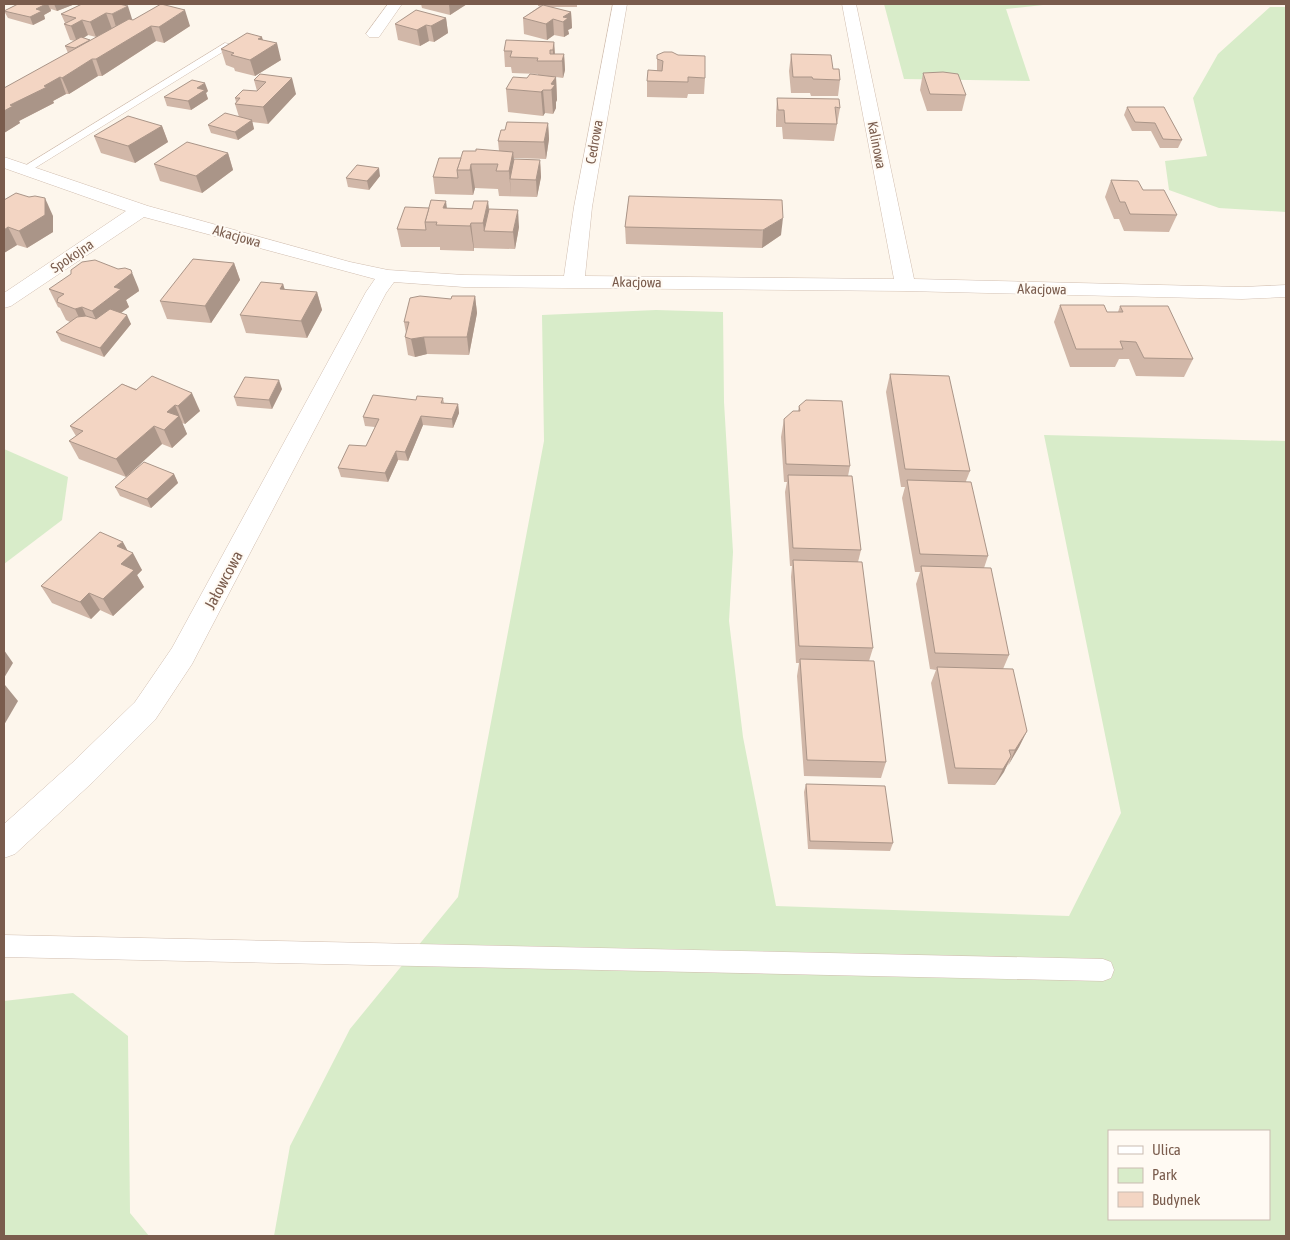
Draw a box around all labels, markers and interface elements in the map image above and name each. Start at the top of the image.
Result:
street label: Cedrowa [582,119,606,165]
street label: Kalinowa [865,120,889,170]
street label: Akacjowa [211,222,263,250]
street label: Spokojna [48,236,96,276]
street label: Akacjowa [612,274,662,290]
street label: Akacjowa [1017,281,1067,297]
street label: Jałowcowa [200,548,246,612]
legend [1108,1130,1270,1220]
text: Ulica [1152,1141,1181,1158]
text: Park [1152,1166,1177,1183]
text: Budynek [1152,1191,1201,1208]

